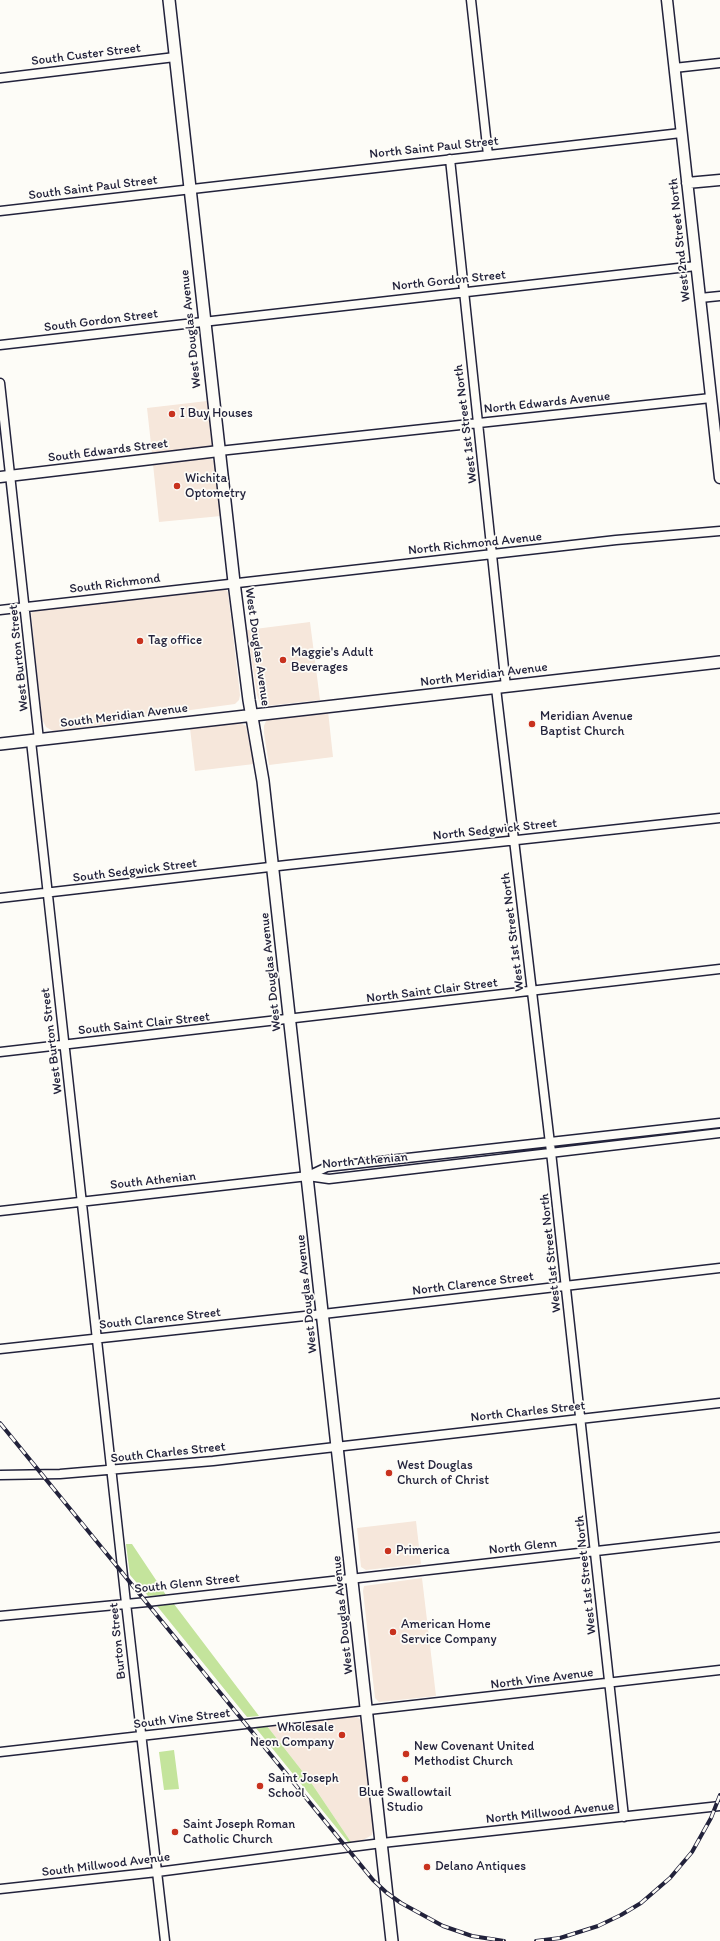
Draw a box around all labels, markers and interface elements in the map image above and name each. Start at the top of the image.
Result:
street label: South Custer Street [30,41,142,69]
street label: North Saint Paul Street [369,133,499,163]
street label: South Saint Paul Street [28,172,158,204]
street label: West 2nd Street North [666,177,694,303]
street label: North Gordon Street [391,267,507,295]
street label: West Douglas Avenue [177,269,205,389]
street label: South Gordon Street [43,306,159,336]
street label: West 1st Street North [451,364,481,484]
street label: North Edwards Avenue [483,389,611,417]
place label: I Buy Houses [180,406,253,422]
marker: I Buy Houses [167,409,177,419]
street label: South Edwards Street [47,436,169,466]
place label: Wichita Optometry [185,471,246,502]
marker: Wichita Optometry [172,481,182,491]
street label: North Richmond Avenue [407,529,543,559]
street label: South Richmond [69,571,161,597]
street label: West Douglas Avenue [241,587,273,707]
street label: West Burton Street [6,604,32,712]
place label: Tag office [148,633,202,649]
marker: Tag office [135,636,145,646]
place label: Maggie's Adult Beverages [291,645,373,676]
marker: Maggie's Adult Beverages [278,655,288,665]
street label: North Meridian Avenue [419,659,549,691]
street label: South Meridian Avenue [59,700,189,732]
place label: Meridian Avenue Baptist Church [540,709,633,740]
marker: Meridian Avenue Baptist Church [527,719,537,729]
street label: North Sedgwick Street [432,816,558,844]
street label: South Sedgwick Street [72,856,198,886]
street label: West 1st Street North [498,872,528,992]
street label: West Douglas Avenue [257,912,285,1032]
street label: North Saint Clair Street [365,975,499,1007]
street label: West Burton Street [38,987,66,1095]
street label: South Saint Clair Street [77,1009,211,1039]
street label: North Athenian [321,1149,409,1173]
street label: South Athenian [109,1169,197,1193]
street label: West 1st Street North [537,1193,565,1313]
street label: West Douglas Avenue [293,1234,321,1354]
street label: North Clarence Street [411,1269,535,1299]
street label: South Clarence Street [98,1305,222,1333]
street label: North Charles Street [470,1398,586,1426]
street label: South Charles Street [110,1439,226,1467]
place label: West Douglas Church of Christ [397,1458,489,1489]
marker: West Douglas Church of Christ [384,1468,394,1478]
street label: West 1st Street North [572,1515,600,1635]
street label: North Glenn [488,1536,558,1558]
place label: Primerica [396,1543,450,1559]
marker: Primerica [383,1546,393,1556]
street label: West Douglas Avenue [329,1555,357,1675]
street label: South Glenn Street [133,1571,241,1597]
street label: Burton Street [106,1602,130,1680]
place label: American Home Service Company [401,1617,497,1648]
marker: American Home Service Company [388,1627,398,1637]
street label: North Vine Avenue [490,1665,594,1693]
street label: South Vine Street [133,1705,231,1733]
place label: Wholesale Neon Company [250,1720,334,1751]
marker: Wholesale Neon Company [337,1730,347,1740]
place label: New Covenant United Methodist Church [414,1739,534,1770]
marker: New Covenant United Methodist Church [401,1749,411,1759]
place label: Saint Joseph School [268,1771,339,1802]
marker: Blue Swallowtail Studio [400,1774,410,1784]
marker: Saint Joseph School [255,1781,265,1791]
place label: Blue Swallowtail Studio [359,1785,451,1816]
street label: North Millwood Avenue [485,1799,615,1827]
place label: Saint Joseph Roman Catholic Church [183,1817,295,1848]
marker: Saint Joseph Roman Catholic Church [170,1827,180,1837]
street label: South Millwood Avenue [41,1849,171,1881]
place label: Delano Antiques [435,1859,526,1875]
marker: Delano Antiques [422,1862,432,1872]

